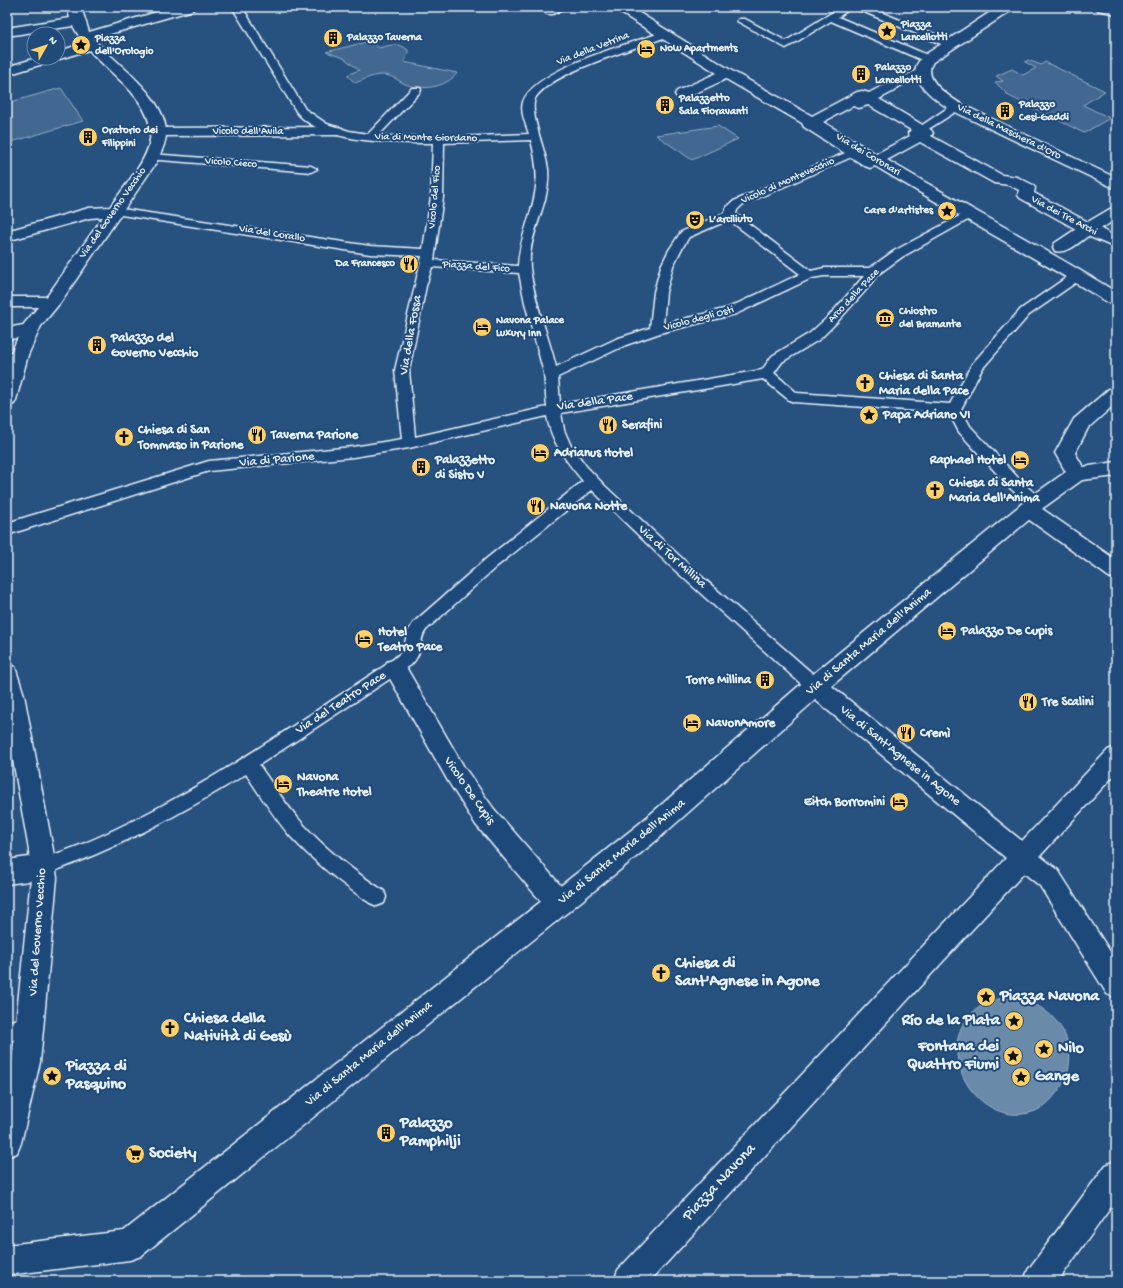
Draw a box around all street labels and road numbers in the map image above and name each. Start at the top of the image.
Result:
street label: Via della Vetrina [554,29,632,69]
street label: Via della Maschera d'Oro [954,101,1063,163]
street label: Vicolo dell'Avila [212,126,284,138]
street label: Via dei Coronari [833,130,902,179]
street label: Via di Monte Giordano [374,131,478,145]
street label: Vicolo Cieco [204,155,258,171]
street label: Vicolo di Montevecchio [739,155,837,207]
street label: Via del Governo Vecchio [76,165,149,262]
street label: Vicolo del Fico [426,165,444,230]
street label: Via dei Tre Archi [1028,193,1099,238]
street label: Via del Corallo [237,223,306,245]
street label: Piazza del Fico [441,259,510,275]
street label: Arco della Pace [826,266,882,326]
street label: Via della Fossa [396,293,426,377]
street label: Vicolo degli Osti [662,304,735,334]
street label: Via della Pace [555,389,634,415]
street label: Via di Parione [238,449,315,471]
street label: Via di Tor Millina [634,522,710,592]
street label: Via di Santa Maria dell'Anima [802,585,935,700]
street label: Via del Teatro Pace [292,668,389,738]
street label: Via di Sant'Agnese in Agone [836,702,964,810]
street label: Vicolo De Cupis [440,753,499,829]
street label: Via di Santa Maria dell'Anima [555,796,689,909]
street label: Via del Governo Vecchio [26,867,50,997]
street label: Via di Santa Maria dell'Anima [302,998,436,1111]
street label: Piazza Navona [679,1139,762,1226]

